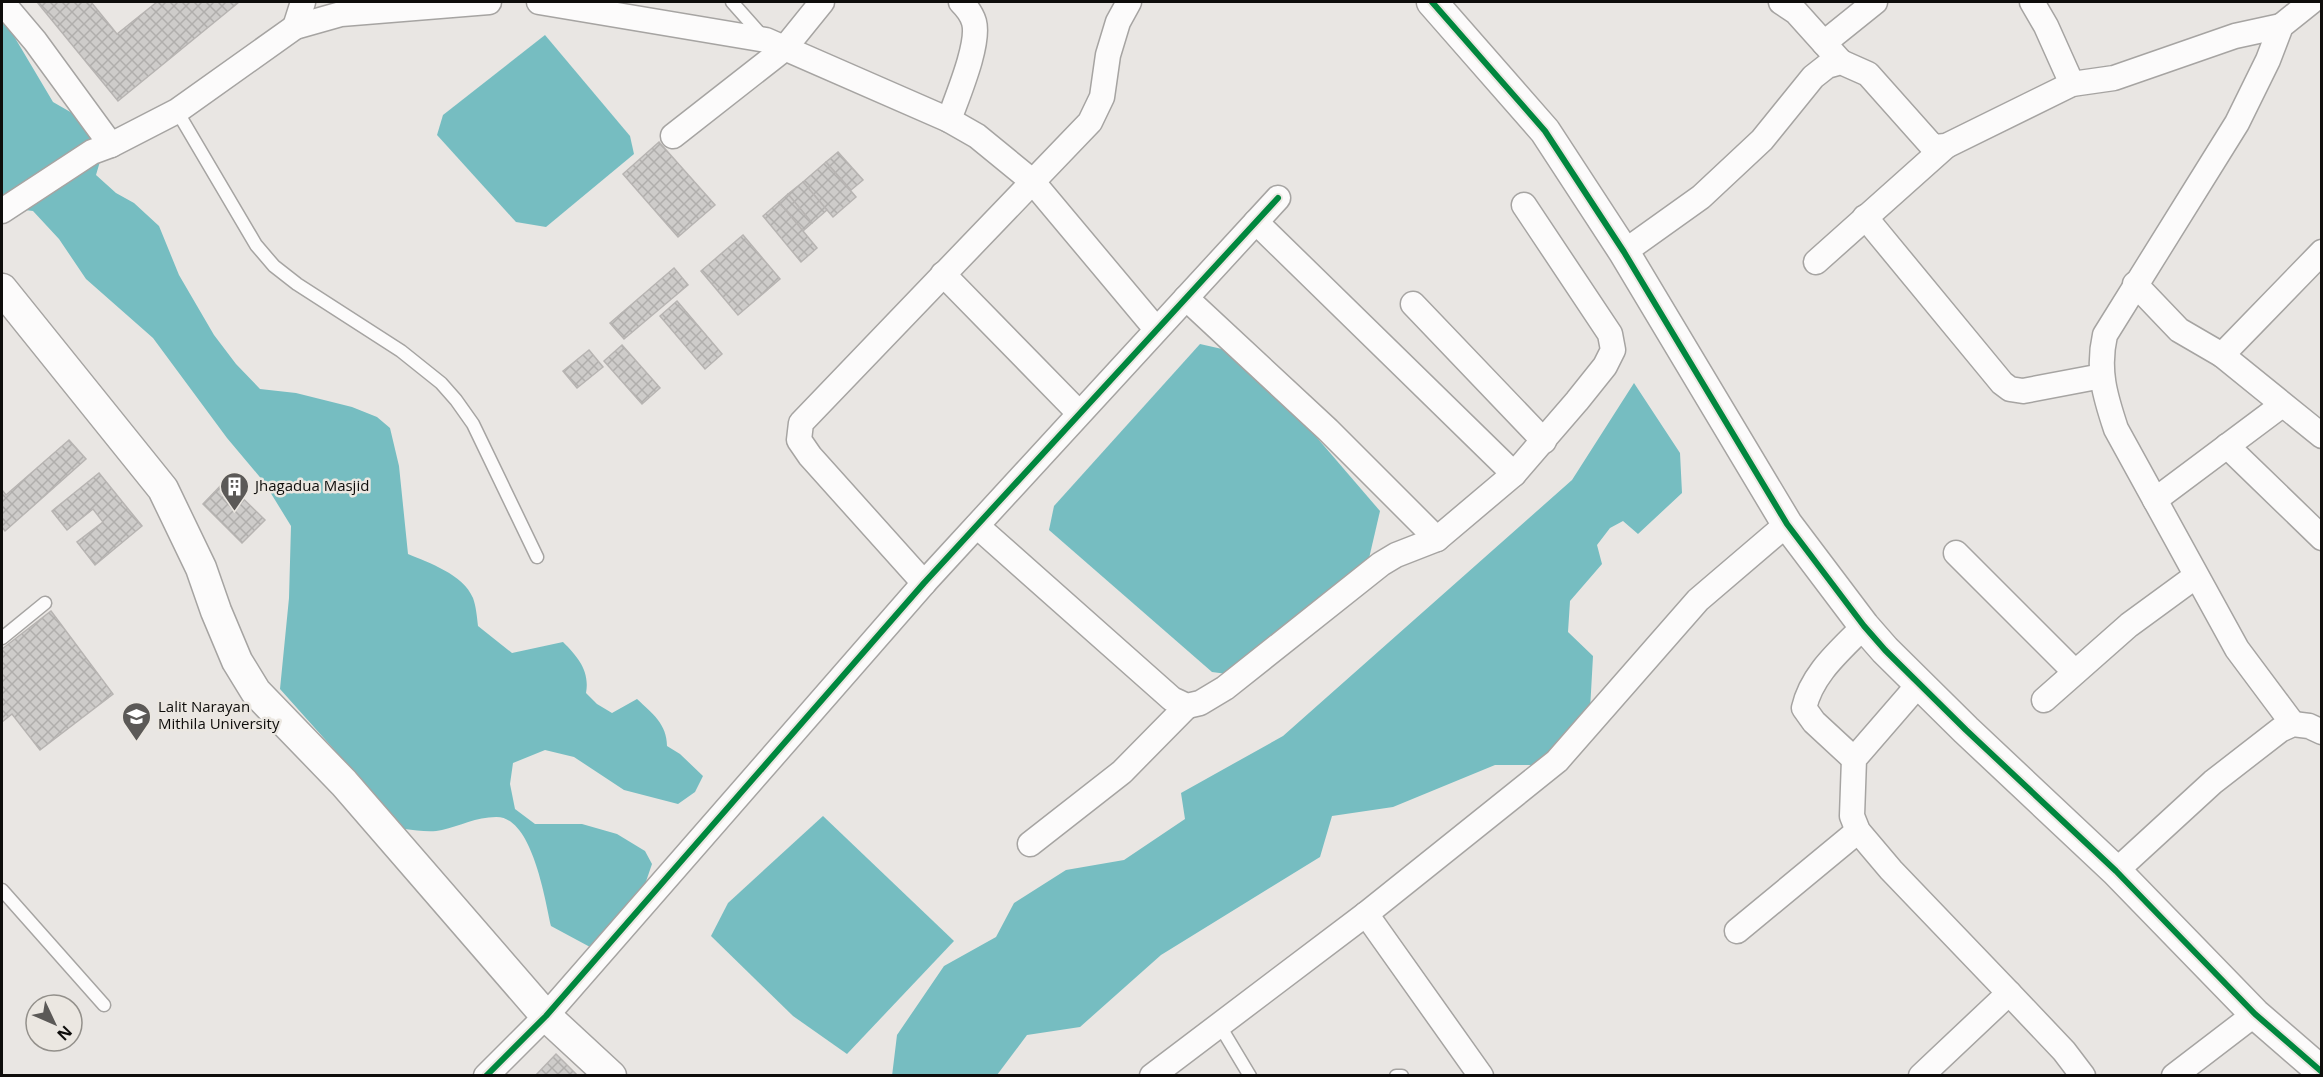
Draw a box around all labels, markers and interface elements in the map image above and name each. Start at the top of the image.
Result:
building icon: Jhagadua Masjid [218,470,250,512]
place label: Jhagadua Masjid [253,475,369,495]
place label: Lalit Narayan Mithila University [158,696,280,733]
school or university icon: Lalit Narayan Mithila University [121,700,153,742]
north arrow [24,993,84,1053]
text: N [52,1021,77,1046]

